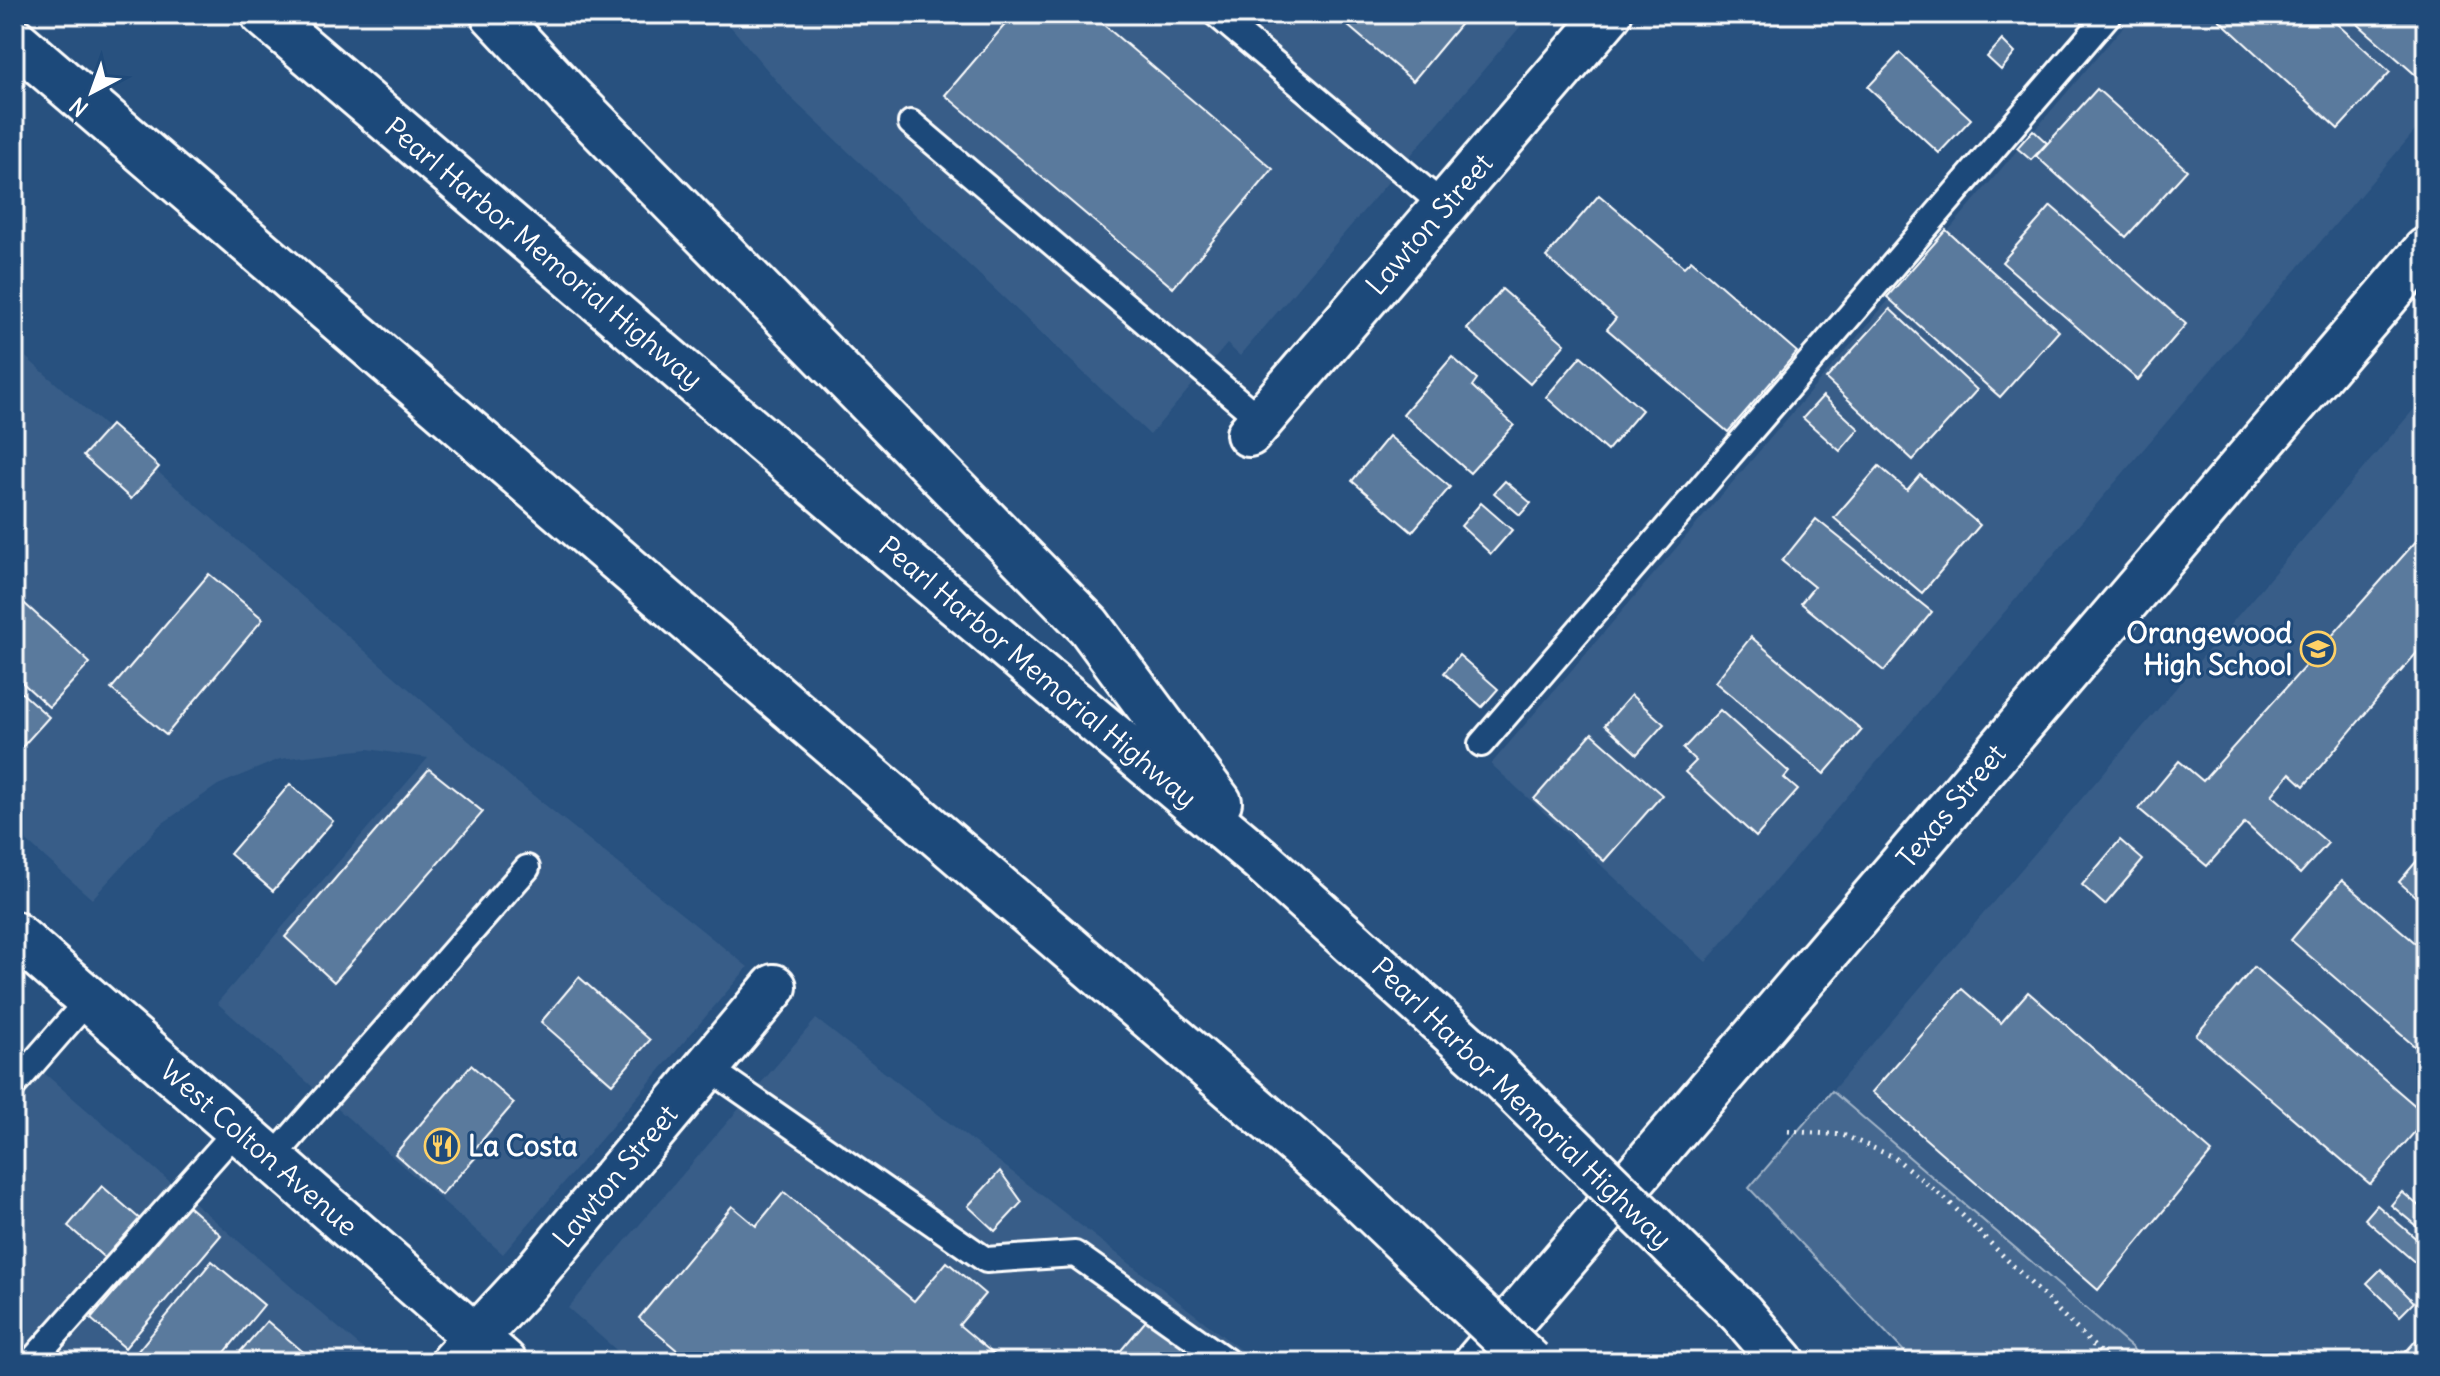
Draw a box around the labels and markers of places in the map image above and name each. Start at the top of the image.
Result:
place label: Orangewood High School [2126,615,2293,683]
school or university icon: Orangewood High School [2299,630,2337,668]
restaurant icon: La Costa [423,1127,461,1165]
place label: La Costa [468,1128,578,1164]

